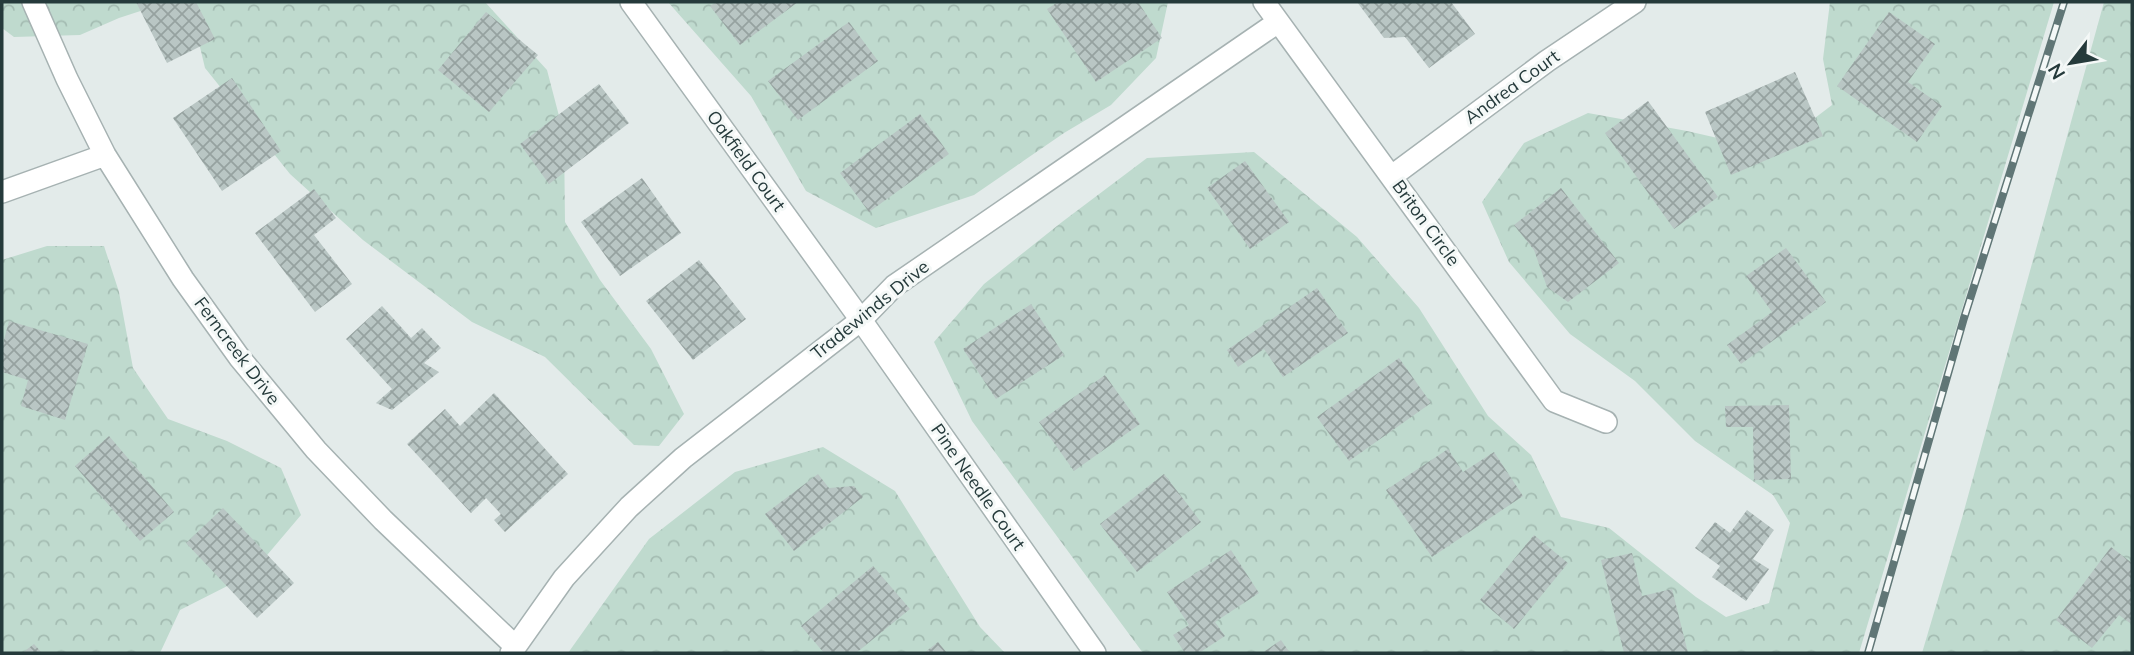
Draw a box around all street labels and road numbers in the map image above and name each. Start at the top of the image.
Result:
street label: Andrea Court [1460,44,1564,129]
street label: Oakfield Court [702,106,791,216]
street label: Briton Circle [1387,175,1465,270]
street label: Tradewinds Drive [806,255,934,364]
street label: Ferncreek Drive [189,292,285,409]
street label: Pine Needle Court [926,419,1031,554]

